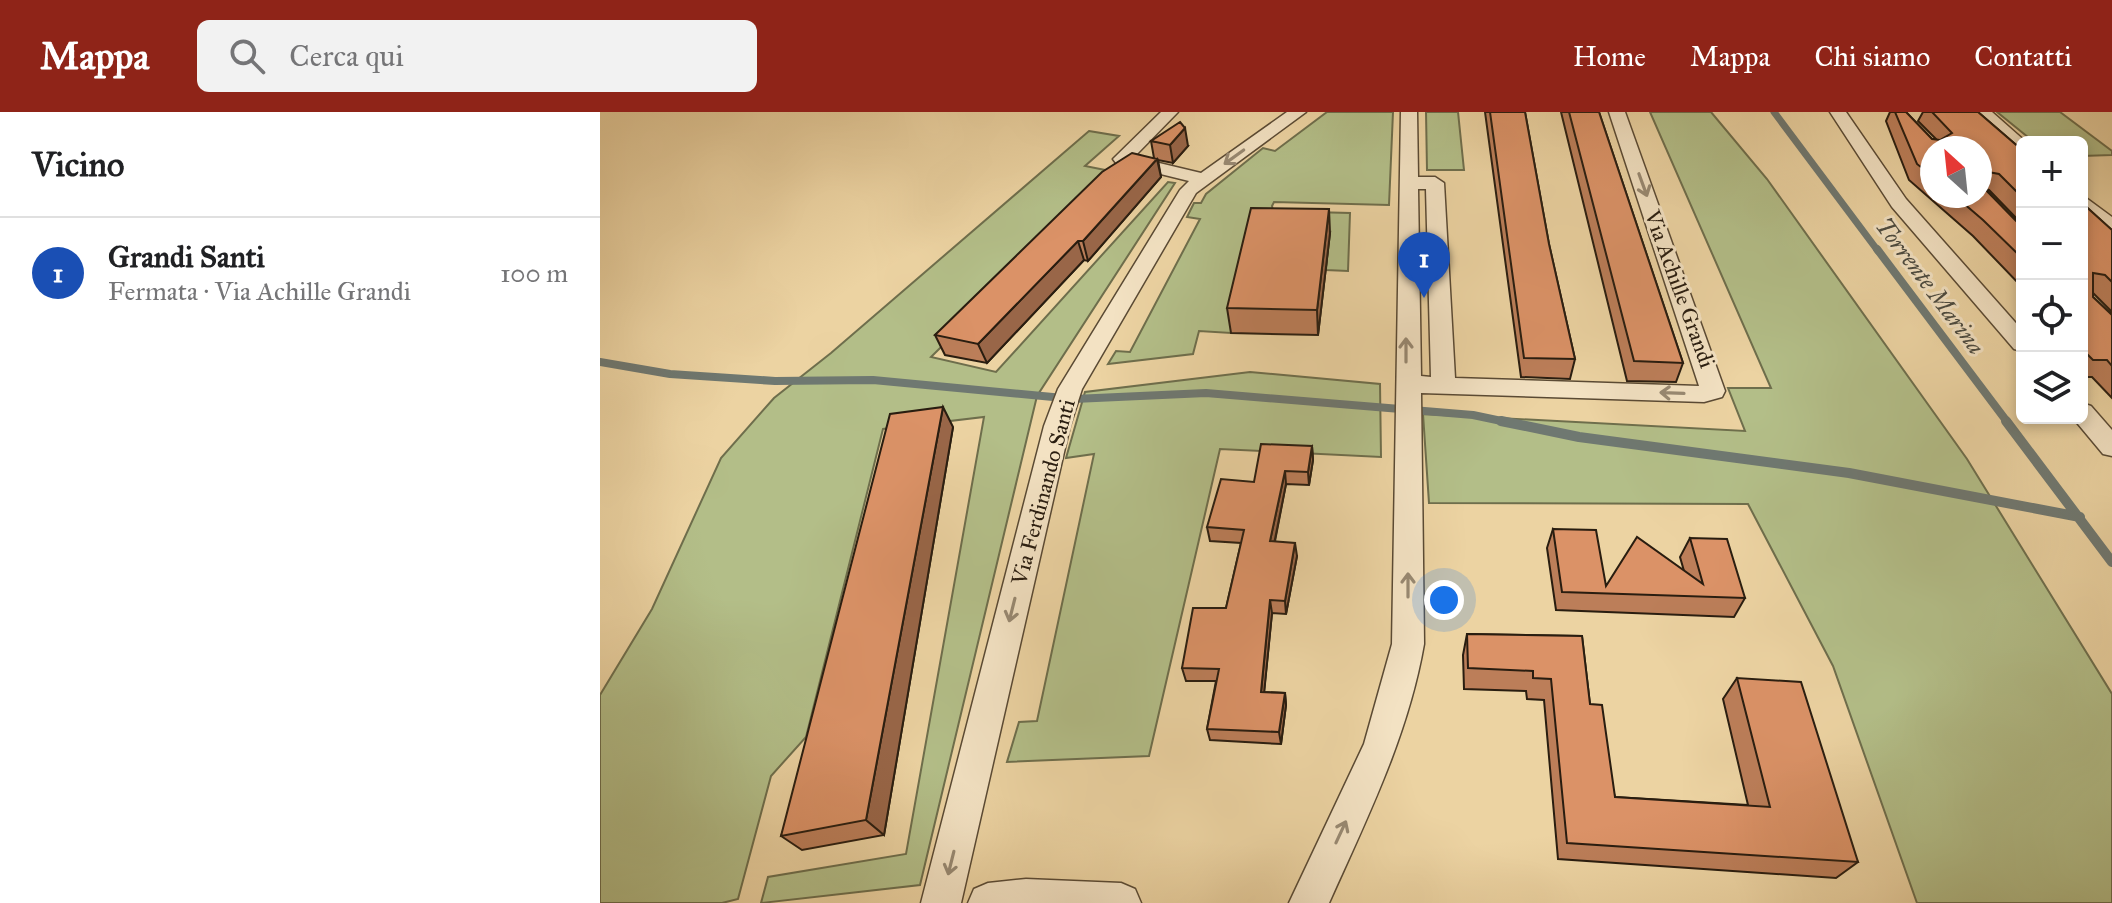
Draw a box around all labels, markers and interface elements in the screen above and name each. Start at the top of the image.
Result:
search box [197,20,757,92]
text: Mappa [40,33,149,79]
icon: search [225,34,269,78]
text: Cerca qui [289,38,404,74]
text: Home [1573,39,1646,74]
text: Mappa [1690,39,1770,74]
text: Chi siamo [1814,39,1930,74]
text: Contatti [1974,39,2072,74]
north arrow [1920,136,1992,208]
map controls [2016,136,2088,424]
button: + [2016,136,2088,208]
text: Vicino [32,144,124,185]
one-way arrow [1224,148,1245,165]
one-way arrow [1637,173,1651,197]
street label: Via Achille Grandi [1639,205,1721,372]
button: − [2016,208,2088,280]
water label: Torrente Marina [1869,212,1991,360]
pin: 1 [1398,232,1450,298]
text: Grandi Santi [108,239,265,275]
text: 1 [53,257,63,289]
text: 100 m [500,257,568,289]
text: Fermata · Via Achille Grandi [108,275,411,307]
button: locate [2016,280,2088,352]
one-way arrow [1398,337,1414,364]
button: layers [2016,352,2088,424]
one-way arrow [1659,385,1686,400]
street label: Via Ferdinando Santi [1005,396,1081,589]
one-way arrow [1400,572,1416,599]
your location [1424,580,1464,620]
one-way arrow [1004,597,1019,623]
one-way arrow [1334,820,1349,844]
one-way arrow [942,850,957,875]

